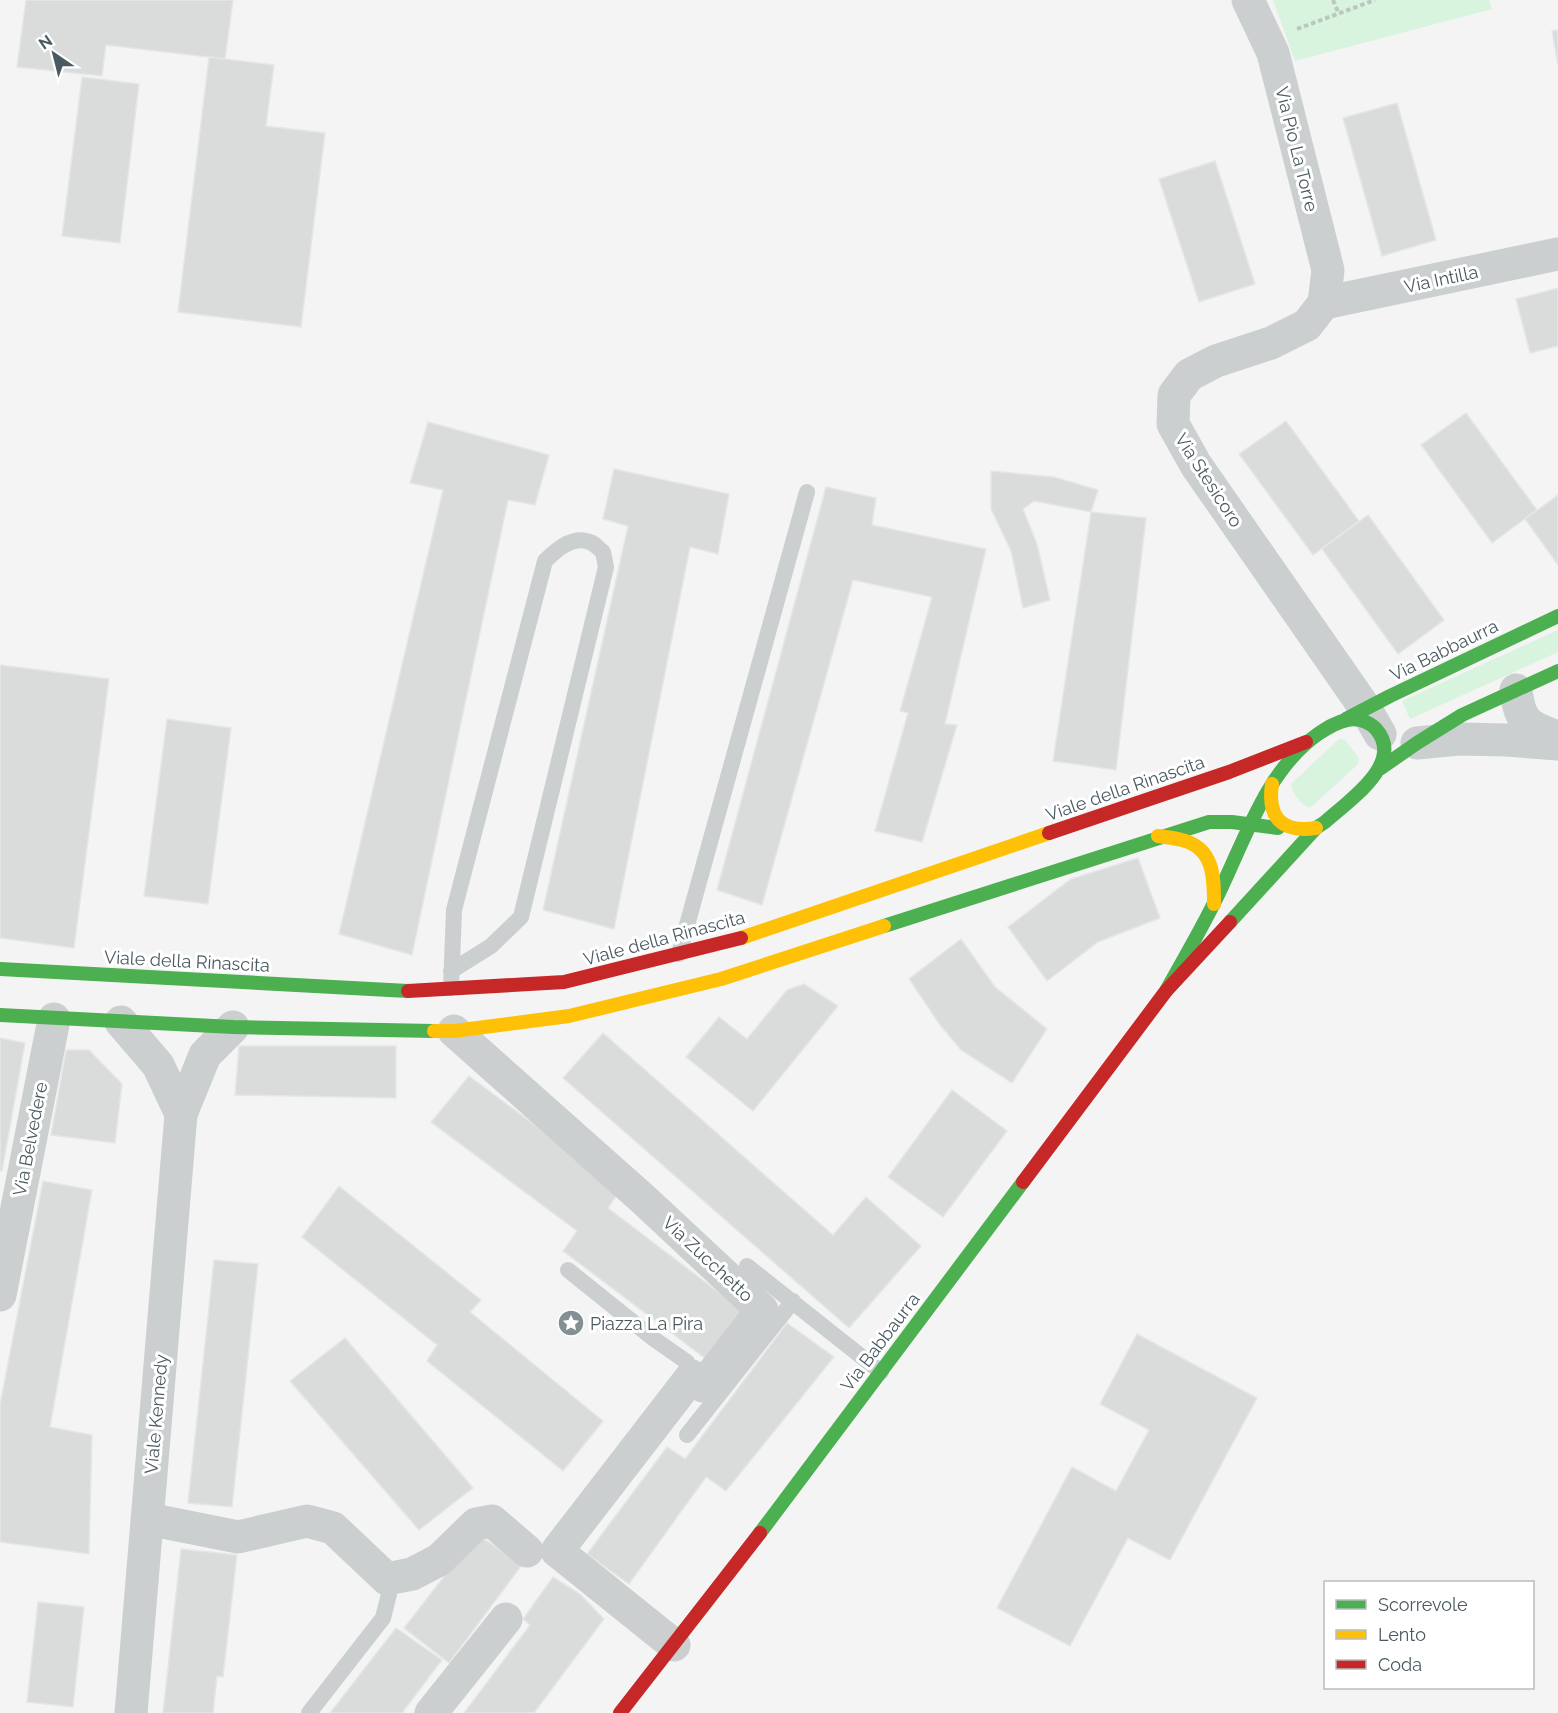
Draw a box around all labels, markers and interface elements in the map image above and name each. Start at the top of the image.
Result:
north arrow [24,24,84,84]
text: N [35,31,56,53]
street label: Via Pio La Torre [1271,84,1323,214]
street label: Via Intilla [1402,261,1480,297]
street label: Via Stesicoro [1171,429,1247,531]
street label: Via Babbaurra [1387,615,1501,685]
street label: Viale della Rinascita [1043,751,1207,825]
street label: Viale della Rinascita [581,906,747,970]
street label: Viale della Rinascita [103,946,271,976]
street label: Via Belvedere [9,1080,51,1198]
street label: Via Zucchetto [659,1212,758,1306]
street label: Via Babbaurra [836,1289,924,1395]
place icon: Piazza La Pira [556,1308,586,1338]
place label: Piazza La Pira [590,1313,703,1334]
street label: Viale Kennedy [140,1353,172,1475]
legend [1324,1581,1534,1689]
text: Scorrevole [1378,1594,1468,1615]
text: Lento [1378,1624,1426,1645]
text: Coda [1378,1654,1422,1675]

